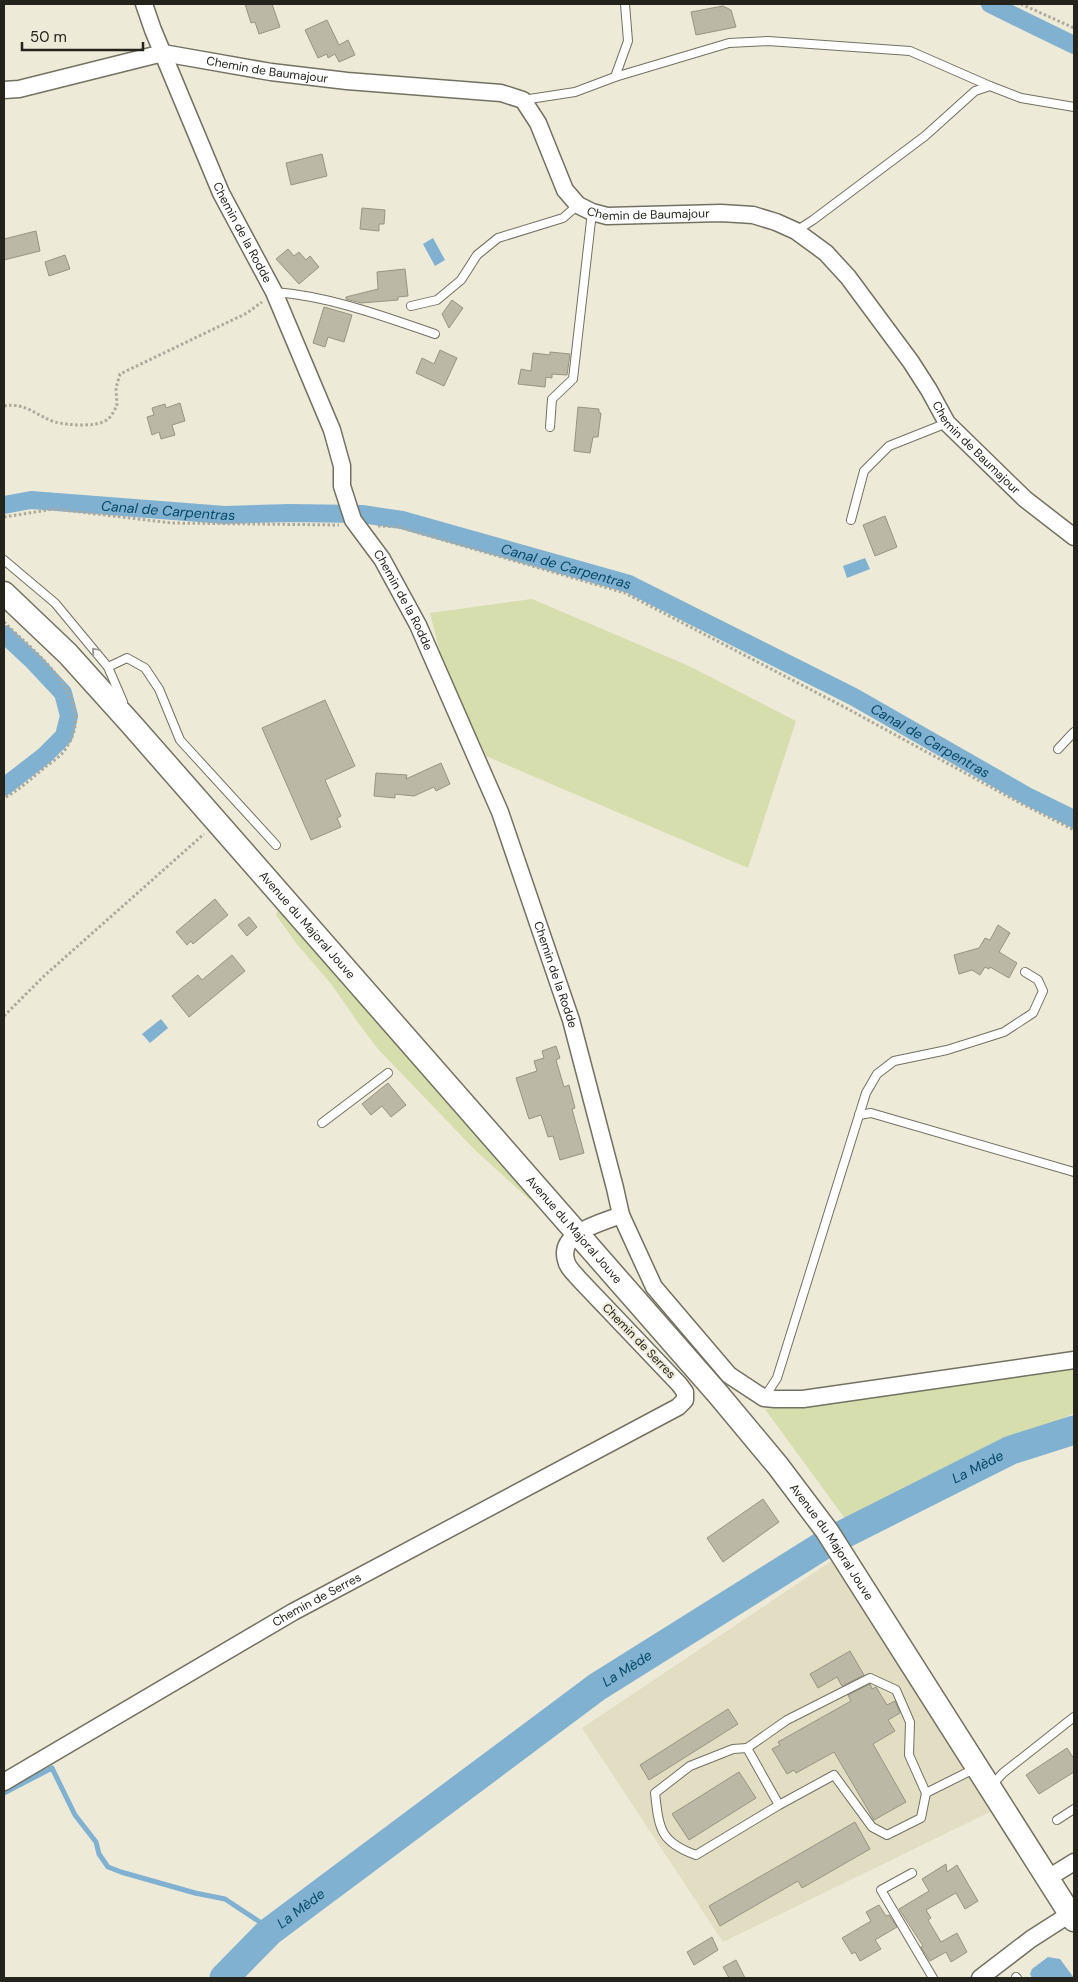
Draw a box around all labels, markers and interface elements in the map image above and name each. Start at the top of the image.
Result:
scale bar [22,20,144,52]
text: 50 m [30,27,67,47]
street label: Chemin de Baumajour [205,53,329,87]
street label: Chemin de la Rodde [209,180,276,286]
street label: Chemin de Baumajour [584,203,710,224]
street label: Chemin de Baumajour [929,398,1024,498]
water label: Canal de Carpentras [100,496,236,524]
water label: Canal de Carpentras [499,539,633,593]
street label: Chemin de la Rodde [370,546,436,653]
one-way arrow [91,647,100,656]
water label: Canal de Carpentras [867,699,993,782]
street label: Avenue du Majoral Jouve [256,868,359,982]
street label: Chemin de la Rodde [530,919,581,1030]
street label: Avenue du Majoral Jouve [523,1173,626,1287]
street label: Chemin de Serres [599,1300,679,1382]
water label: La Mède [949,1446,1007,1487]
street label: Avenue du Majoral Jouve [786,1480,877,1603]
street label: Chemin de Serres [269,1569,364,1630]
water label: La Mède [599,1646,655,1691]
water label: La Mède [273,1884,328,1932]

